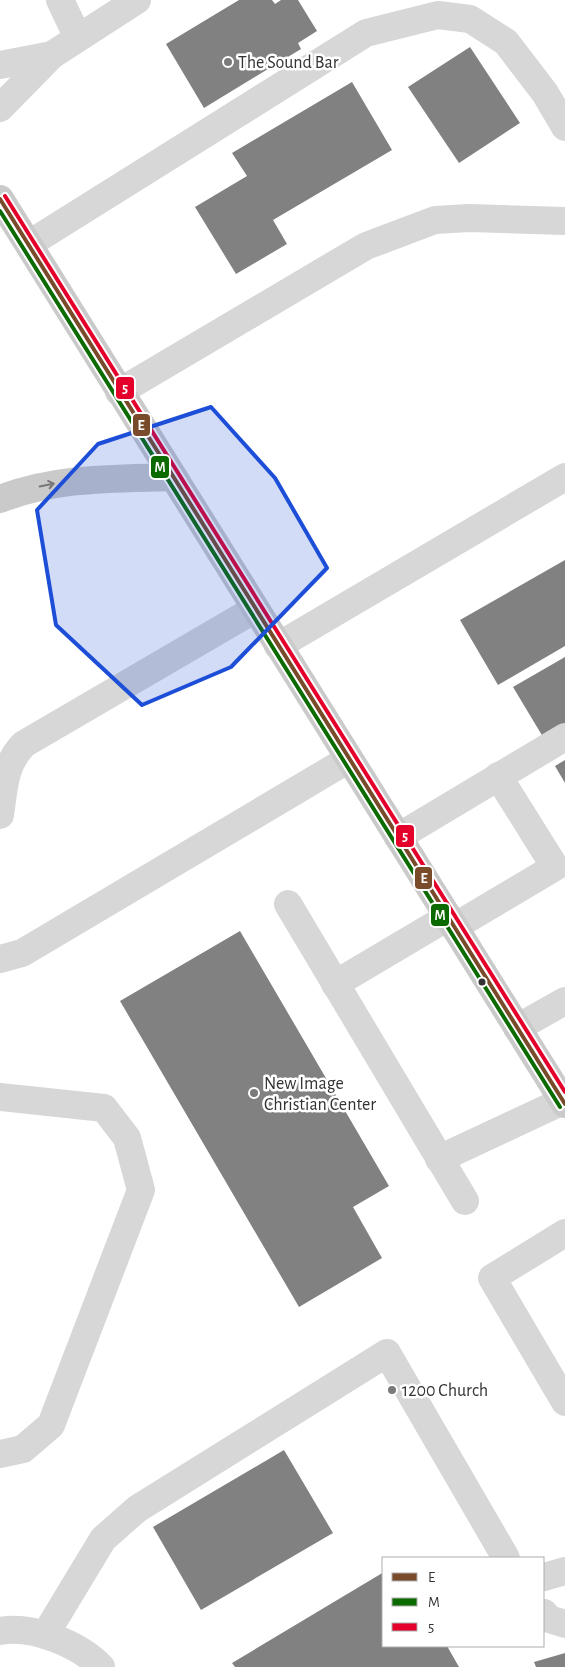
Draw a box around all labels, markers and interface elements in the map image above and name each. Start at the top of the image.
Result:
place label: The Sound Bar [238,54,339,72]
marker: The Sound Bar [222,56,234,68]
line badge: 5 [115,376,135,400]
text: 5 [122,382,128,396]
line badge: E [132,413,151,437]
text: E [137,419,145,433]
line badge: M [150,455,170,479]
text: M [154,461,166,475]
one-way arrow [38,480,54,489]
line badge: 5 [395,824,415,848]
text: 5 [402,830,408,844]
line badge: E [414,866,433,890]
text: E [420,872,428,886]
line badge: M [430,903,450,927]
text: M [434,909,446,923]
unlabelled marker [477,977,487,987]
place label: New Image Christian Center [264,1075,376,1114]
marker: New Image Christian Center [248,1087,260,1099]
place label: 1200 Church [402,1382,488,1400]
marker: 1200 Church [386,1384,398,1396]
legend [382,1557,545,1647]
text: E [428,1570,435,1585]
text: M [428,1595,440,1610]
text: 5 [428,1620,434,1635]

